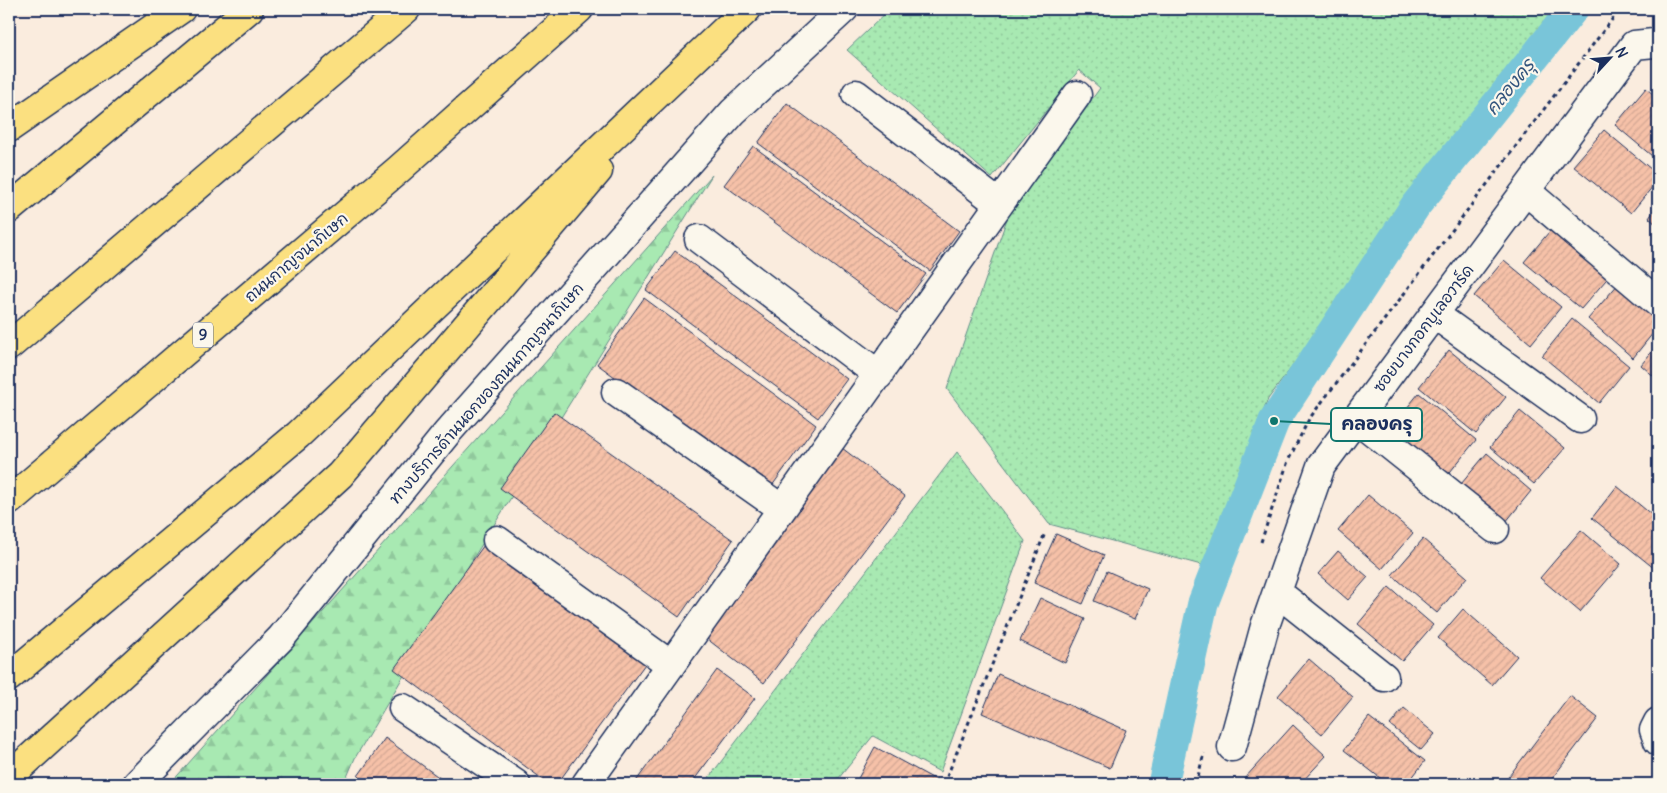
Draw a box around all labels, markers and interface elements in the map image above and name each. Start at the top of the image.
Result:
north arrow [1584,32,1634,82]
text: N [1611,44,1632,61]
water label: คลองครุ [1480,53,1542,120]
street label: ถนนกาญจนาภิเษก [240,208,352,306]
street label: ซอยบางกอกบูเลอวาร์ด [1368,259,1480,398]
street label: ทางบริการด้านนอกของถนนกาญจนาภิเษก [384,278,588,508]
road number: 9 [193,322,213,348]
callout: คลองครุ [1331,408,1422,441]
text: คลองครุ [1341,412,1413,437]

